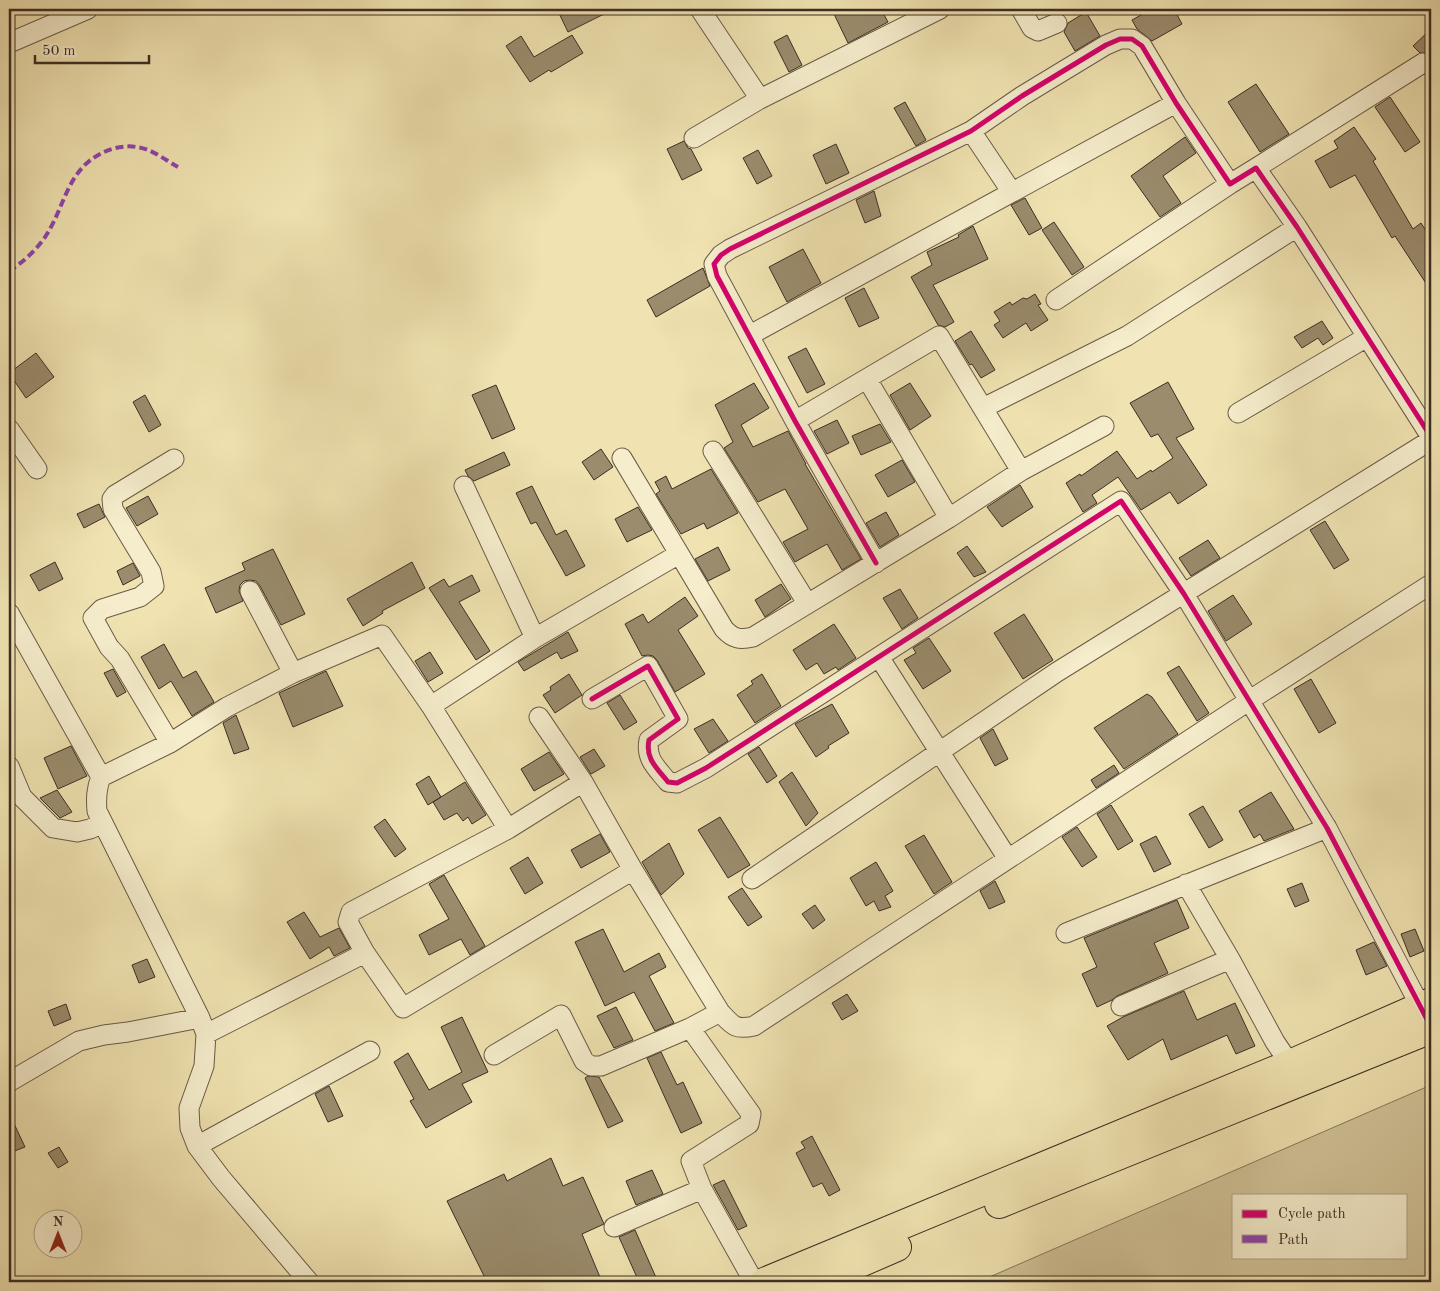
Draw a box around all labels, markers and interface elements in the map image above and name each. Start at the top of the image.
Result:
scale bar [35,32,149,64]
text: 50 m [42,44,76,59]
legend [1232,1194,1408,1258]
text: Cycle path [1278,1207,1346,1222]
north arrow [32,1208,82,1258]
text: N [53,1215,64,1229]
text: Path [1278,1233,1308,1248]

